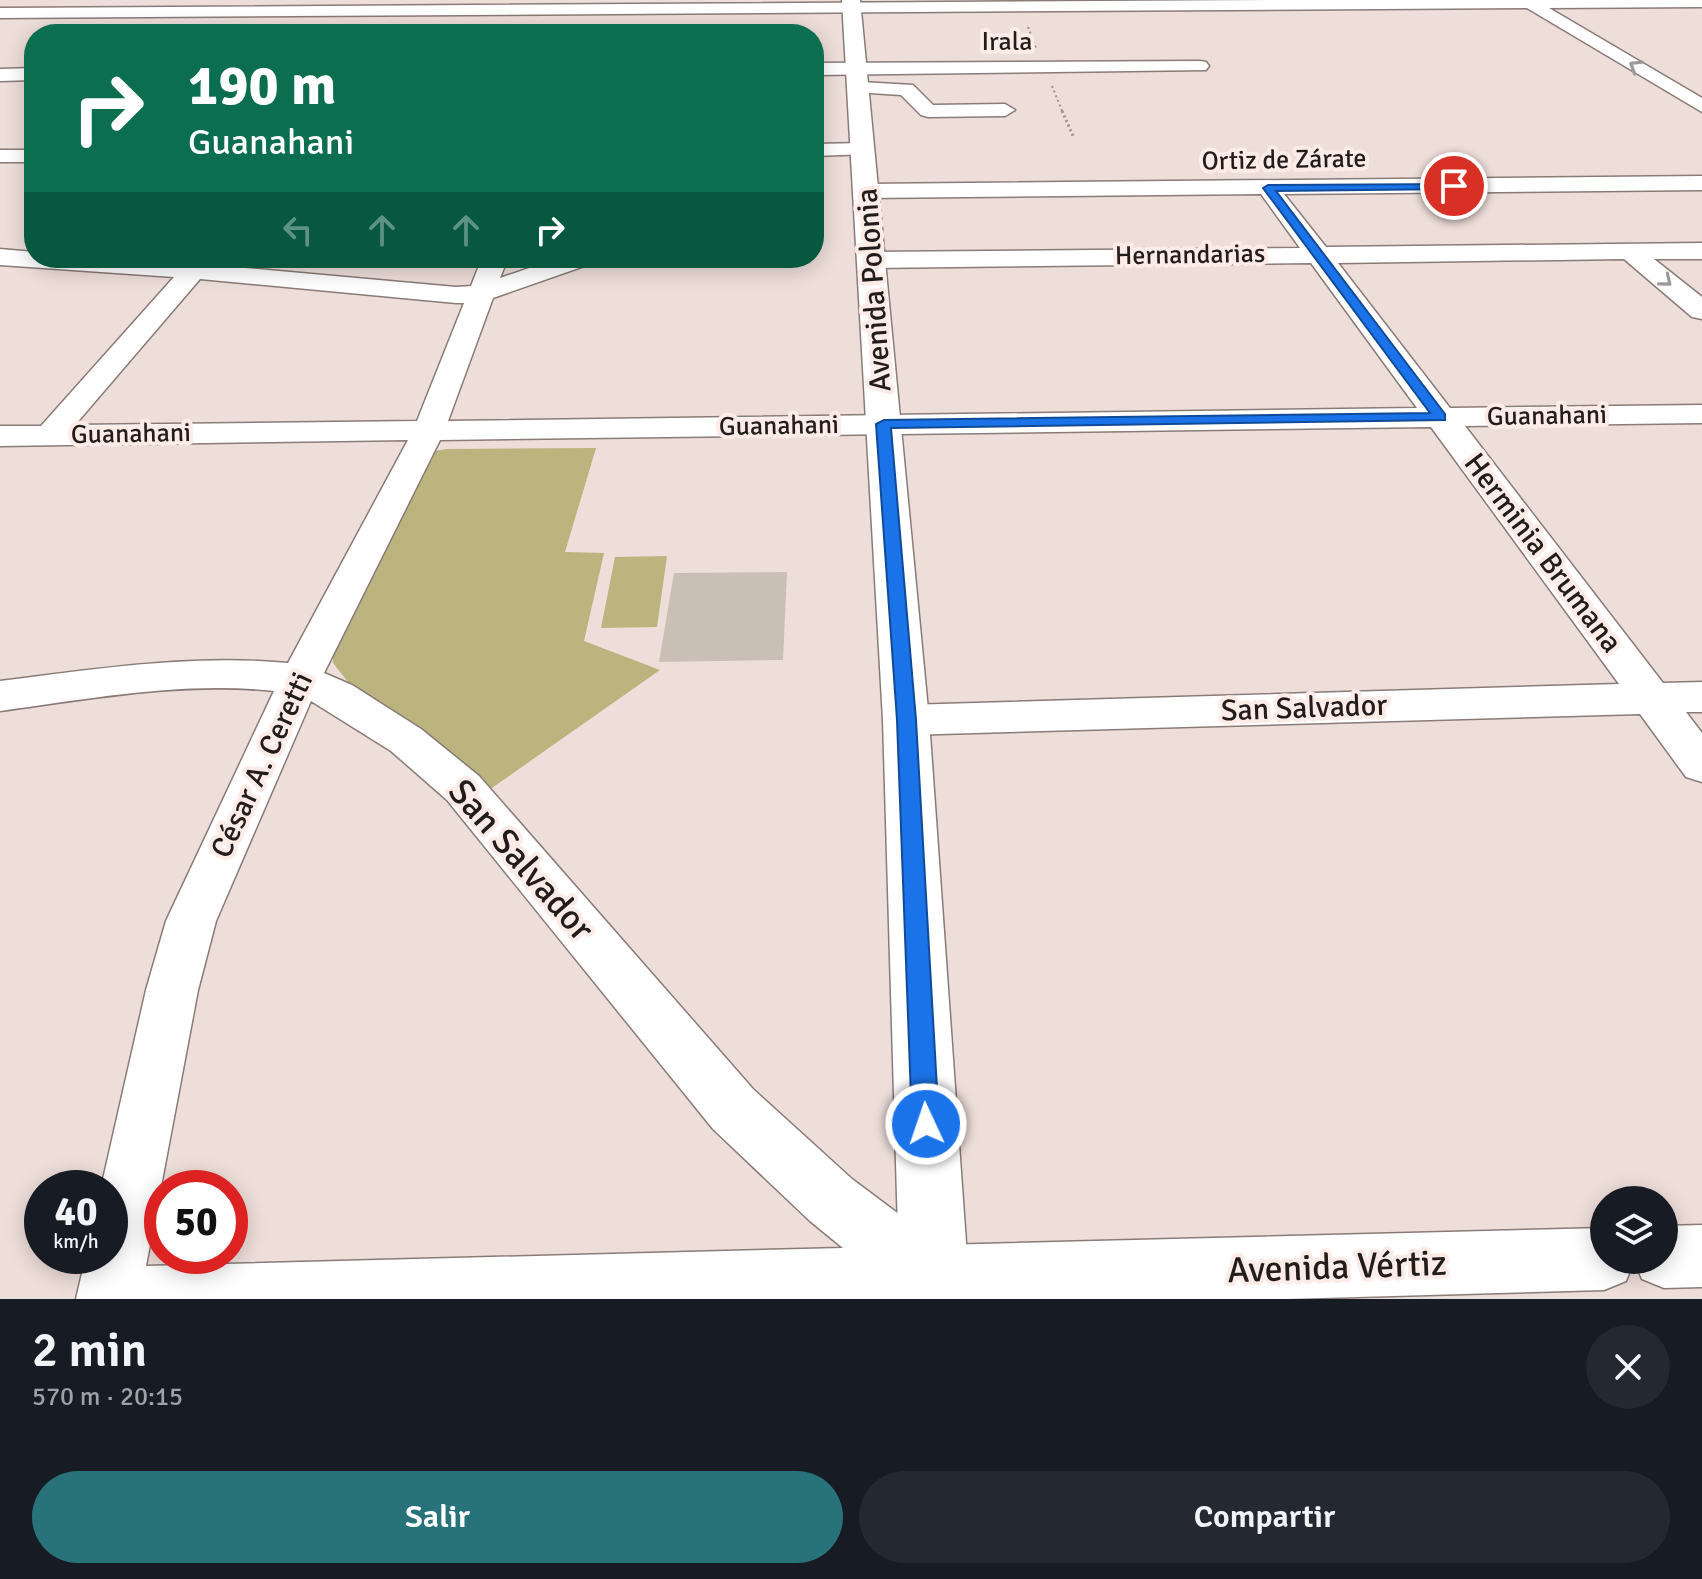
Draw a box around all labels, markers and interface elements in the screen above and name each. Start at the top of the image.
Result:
street label: Irala [981,26,1033,58]
text: 190 m [188,51,336,120]
icon: right [56,56,160,160]
one-way arrow [1629,60,1644,76]
text: Guanahani [188,120,354,165]
street label: Ortiz de Zárate [1201,143,1367,177]
pin [1420,152,1488,220]
icon: arrive [1432,164,1476,208]
street label: Avenida Polonia [848,187,900,393]
icon: left [276,208,320,252]
icon: ahead [360,208,404,252]
icon: ahead [444,208,488,252]
icon: right [528,208,572,252]
street label: Hernandarias [1115,238,1265,272]
one-way arrow [1657,271,1671,286]
street label: Guanahani [1487,399,1607,433]
street label: Guanahani [719,409,839,443]
street label: Guanahani [71,417,191,451]
street label: Herminia Brumana [1456,446,1630,660]
street label: César A. Ceretti [203,666,321,864]
street label: San Salvador [1220,687,1388,729]
street label: San Salvador [438,770,604,951]
position arrow [884,1082,968,1166]
speed limit sign: 50 [144,1170,248,1274]
map controls [1590,1186,1678,1274]
button: layers [1590,1186,1678,1274]
text: 40 [54,1187,98,1237]
text: km/h [53,1229,99,1254]
street label: Avenida Vértiz [1226,1241,1448,1293]
text: 2 min [32,1321,147,1380]
button: close [1586,1325,1670,1409]
text: 570 m · 20:15 [32,1381,183,1413]
button: Salir [32,1471,843,1563]
button: Compartir [859,1471,1670,1563]

